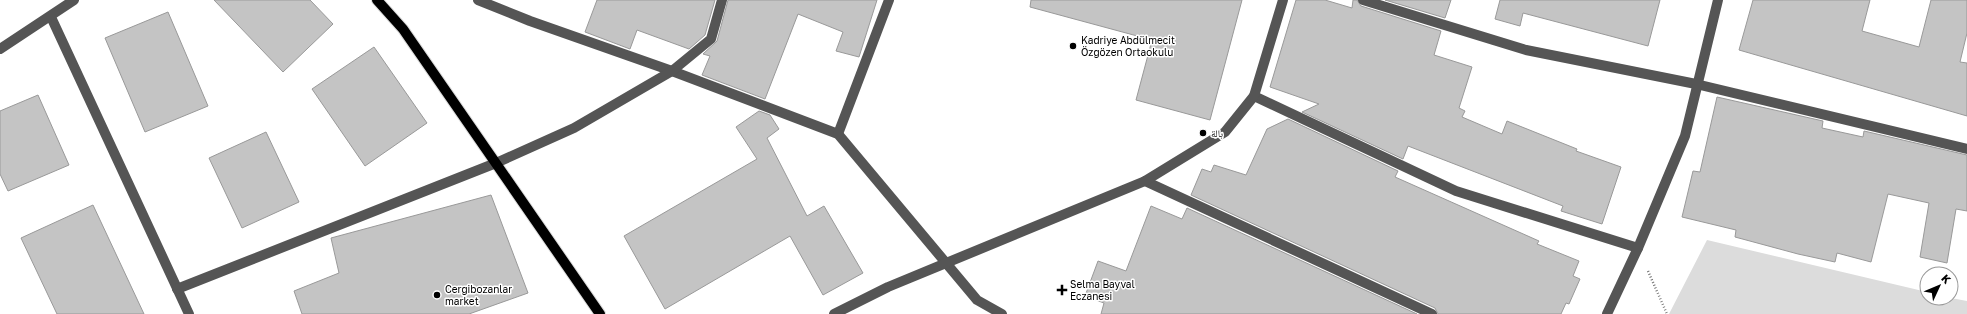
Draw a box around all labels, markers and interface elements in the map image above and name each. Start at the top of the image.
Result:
place label: Kadriye Abdülmecit Özgözen Ortaokulu [1081,34,1175,58]
marker: Kadriye Abdülmecit Özgözen Ortaokulu [1068,41,1078,51]
place label: بالة [1211,127,1223,139]
marker: بالة [1198,128,1208,138]
north arrow [1919,266,1959,306]
text: K [1939,271,1954,286]
place label: Selma Bayval Eczanesi [1070,278,1135,302]
place label: Cergibozanlar market [445,283,512,307]
marker: Selma Bayval Eczanesi [1057,285,1067,295]
marker: Cergibozanlar market [432,290,442,300]

